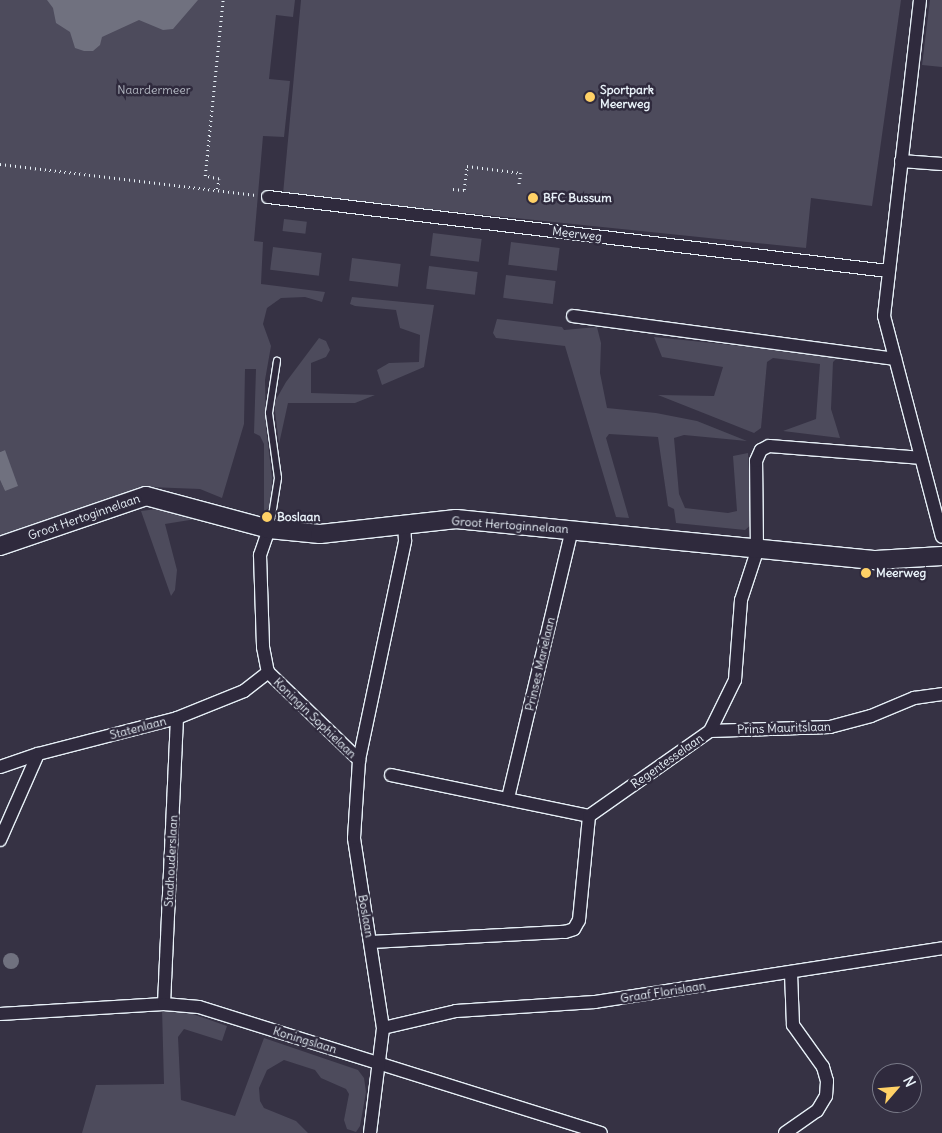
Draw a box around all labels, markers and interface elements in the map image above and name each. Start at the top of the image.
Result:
park label: Naardermeer [117,83,191,97]
place label: Sportpark Meerweg [600,83,654,111]
marker: Sportpark Meerweg [584,91,596,103]
place label: BFC Bussum [543,191,612,205]
marker: BFC Bussum [527,192,539,204]
street label: Meerweg [551,224,603,244]
street label: Groot Hertoginnelaan [26,491,142,543]
place label: Boslaan [277,510,320,524]
marker: Boslaan [261,511,273,523]
street label: Groot Hertoginnelaan [451,514,569,536]
place label: Meerweg [876,566,926,580]
marker: Meerweg [860,567,872,579]
street label: Prinses Marielaan [522,616,558,712]
street label: Koningin Sophielaan [271,675,359,761]
street label: Statenlaan [108,714,168,742]
street label: Prins Mauritslaan [737,719,831,737]
street label: Regentesselaan [628,731,706,791]
street label: Stadhouderslaan [161,815,181,907]
street label: Boslaan [355,893,377,939]
street label: Graaf Florislaan [619,978,707,1006]
street label: Koningslaan [271,1023,339,1057]
north arrow [872,1063,922,1113]
text: N [899,1073,920,1090]

